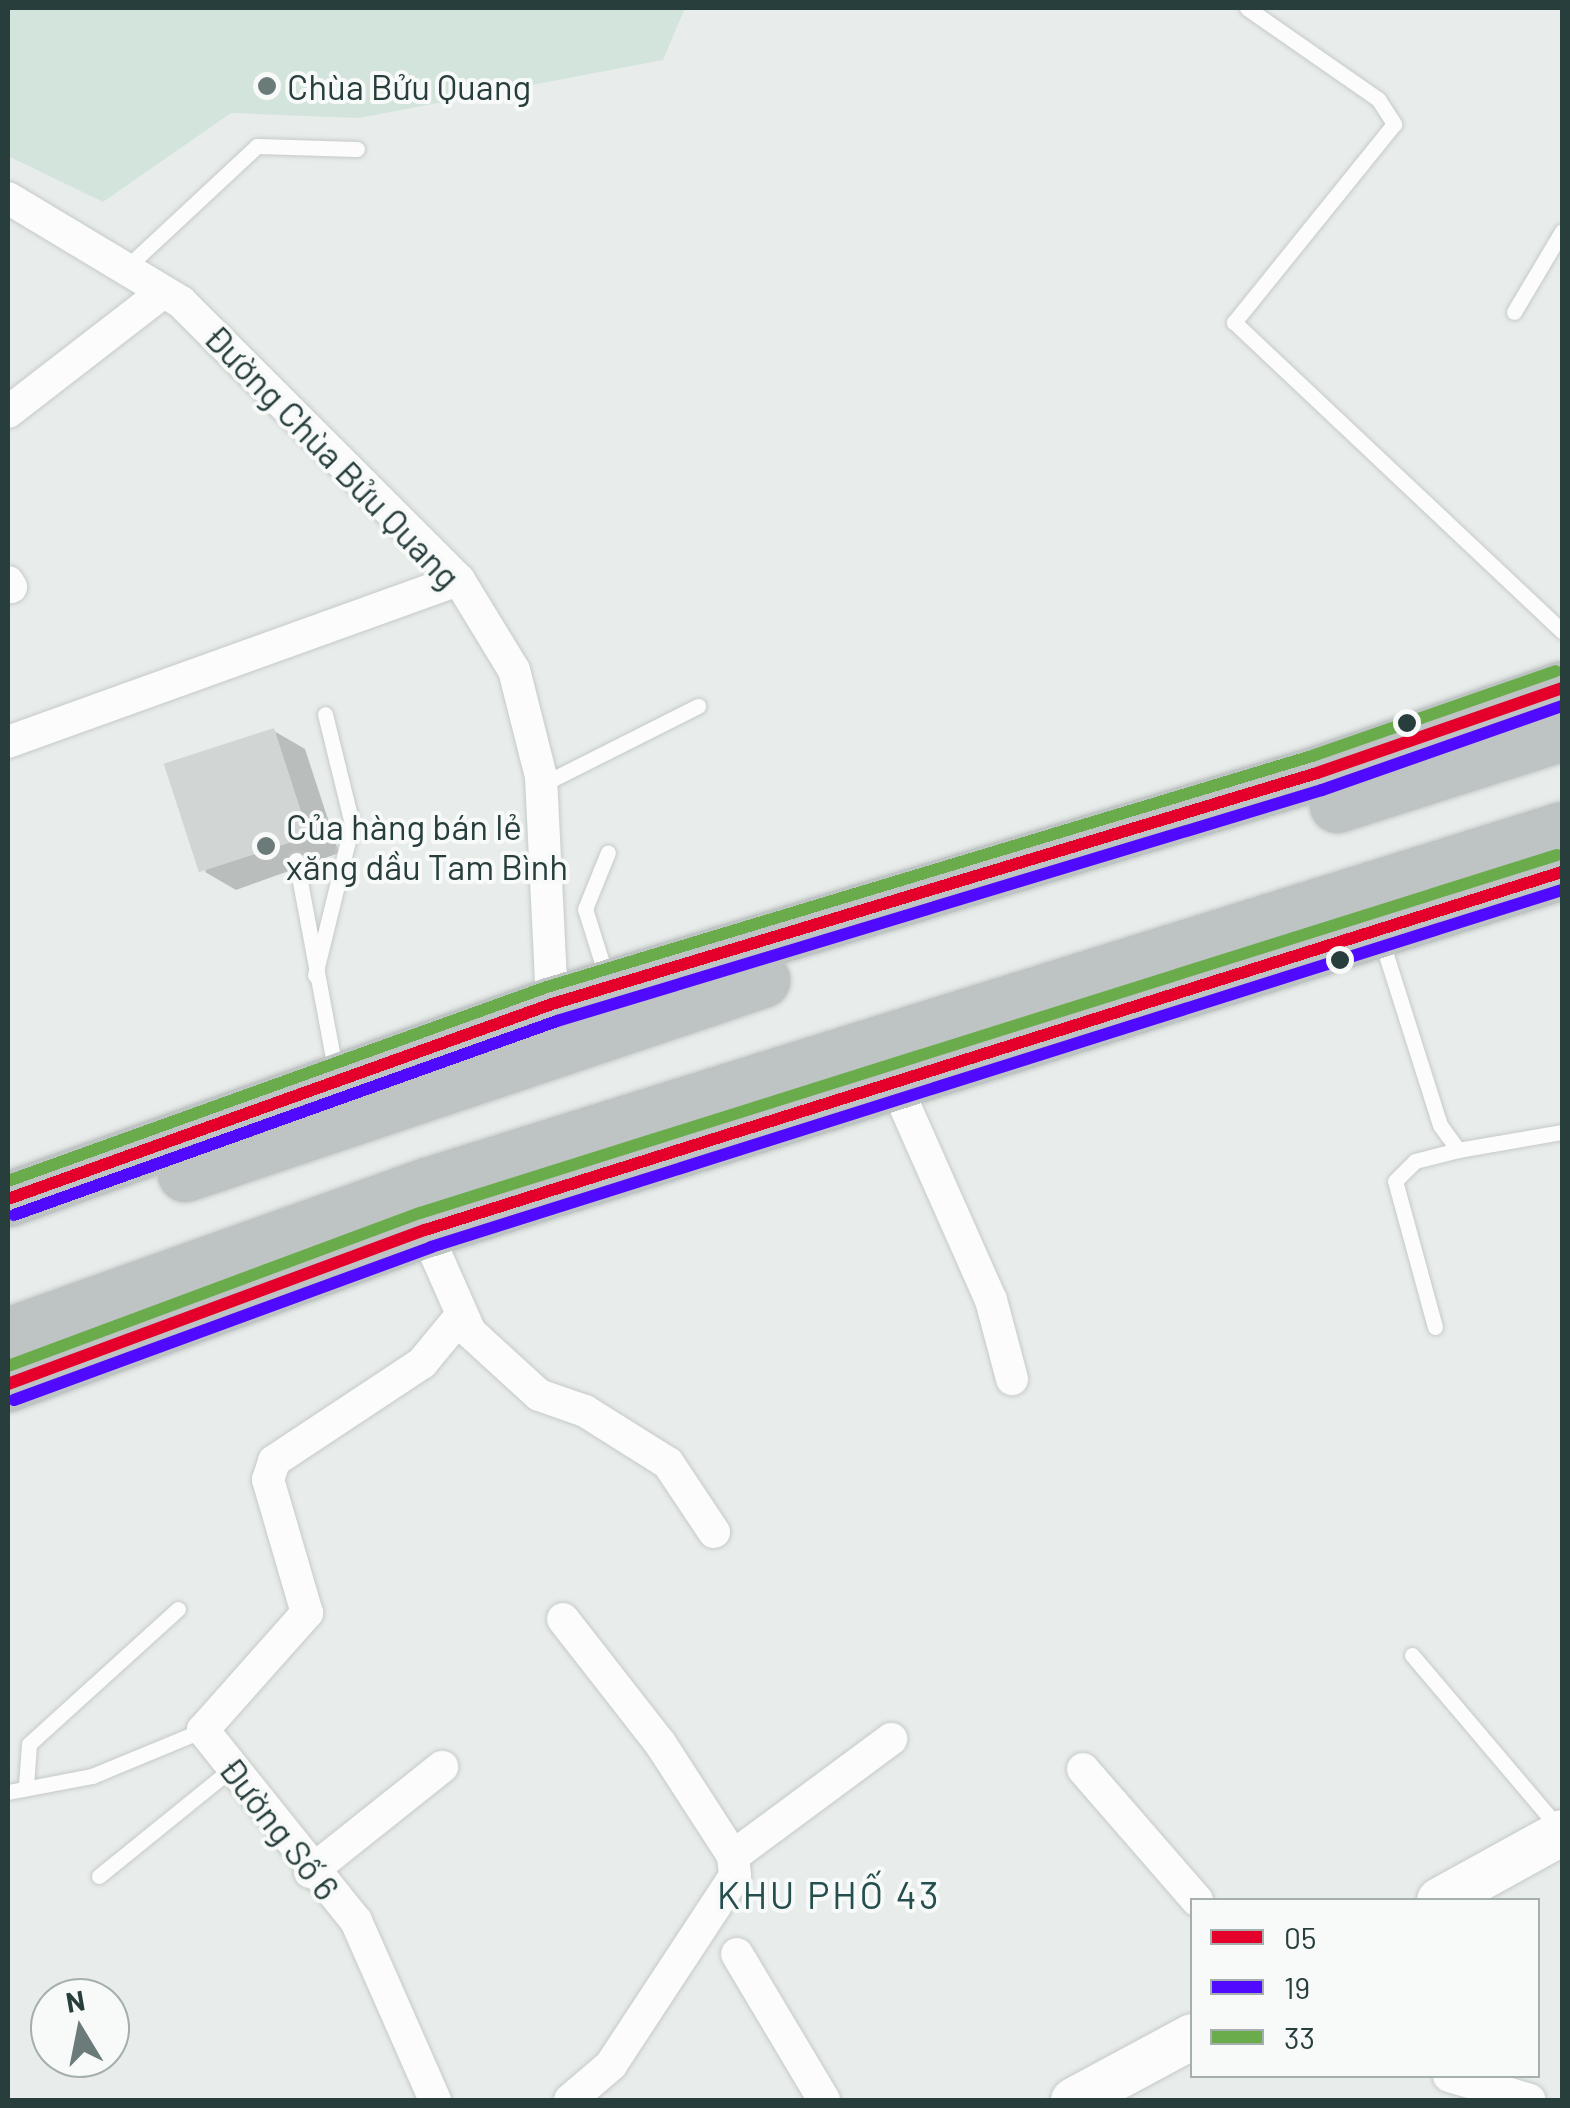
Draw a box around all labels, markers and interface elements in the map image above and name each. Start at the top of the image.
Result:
place label: Chùa Bửu Quang [287,65,531,107]
marker: Chùa Bửu Quang [256,75,278,97]
street label: Đường Chùa Bửu Quang [196,316,470,596]
unlabelled marker [1397,713,1417,733]
place label: Của hàng bán lẻ xăng dầu Tam Bình [286,805,568,887]
marker: Của hàng bán lẻ xăng dầu Tam Bình [255,835,277,857]
unlabelled marker [1330,950,1350,970]
street label: Đường Số 6 [211,1748,349,1908]
district label: KHU PHỐ 43 [717,1872,941,1918]
legend [1190,1898,1540,2078]
text: 05 [1284,1919,1316,1955]
text: 19 [1284,1969,1310,2005]
north arrow [30,1978,130,2078]
text: N [63,1982,87,2019]
text: 33 [1284,2019,1315,2055]

